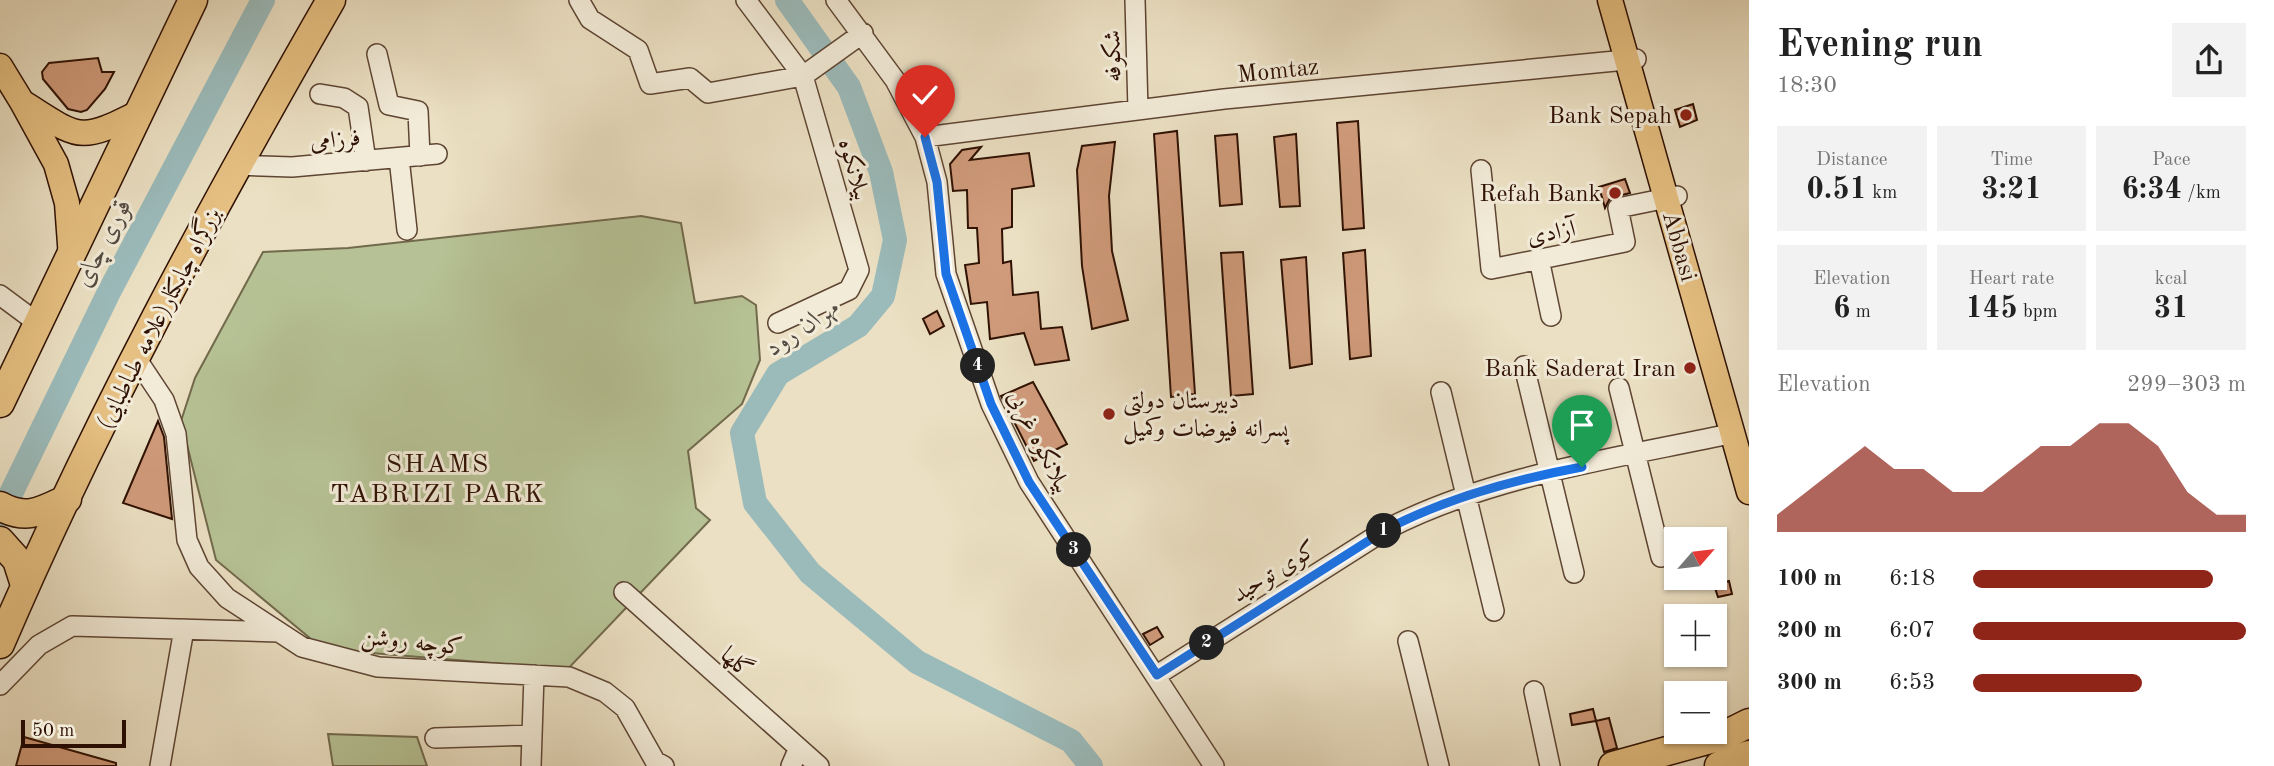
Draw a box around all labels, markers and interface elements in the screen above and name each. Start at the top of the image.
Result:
button: share [2172,23,2246,97]
text: Evening run [1777,27,1983,65]
street label: شکوفه [1100,30,1127,82]
street label: Momtaz [1236,56,1320,88]
pin [895,65,955,137]
text: 18:30 [1777,74,1837,97]
icon: check [906,76,944,114]
place label: Bank Sepah [1548,105,1672,129]
marker: Bank Sepah [1678,107,1694,123]
street label: فرزامی [309,127,362,156]
street label: بیلانکوه [832,136,875,203]
text: Distance [1816,151,1888,170]
text: Time [1990,151,2033,170]
text: Pace [2152,151,2190,170]
text: 0.51 [1806,175,1867,205]
text: 3:21 [1981,175,2042,205]
text: 6:34 [2121,175,2182,205]
place label: Refah Bank [1479,183,1601,207]
text: km [1867,184,1897,203]
text: /km [2182,184,2221,203]
marker: Refah Bank [1607,185,1623,201]
water label: قوری چای [70,194,140,293]
street label: بزرگراه چایکنار(علامه طباطبایی) [88,202,229,435]
street label: Abbasi [1657,209,1699,284]
street label: آزادی [1524,213,1581,250]
text: Elevation [1813,270,1890,289]
text: Heart rate [1969,270,2054,289]
text: kcal [2155,270,2188,289]
water label: مهران رود [761,294,846,363]
text: 6 [1833,294,1850,324]
text: 145 [1965,294,2018,324]
text: 31 [2154,294,2189,324]
text: m [1850,303,1871,322]
text: bpm [2018,303,2058,322]
pin: 4 [960,348,996,384]
text: 4 [972,356,983,375]
place label: Bank Saderat Iran [1484,358,1676,382]
marker: Bank Saderat Iran [1682,360,1698,376]
text: Elevation [1777,373,1871,396]
text: 299–303 m [2127,373,2246,396]
street label: بیلانکوه غربی [1000,386,1076,498]
place label: دبیرستان دولتی پسرانه فیوضات وکمیل [1123,390,1290,446]
pin [1552,395,1612,467]
marker: دبیرستان دولتی پسرانه فیوضات وکمیل [1101,406,1117,422]
icon: arrive [1563,406,1601,444]
district label: SHAMS TABRIZI PARK [330,452,546,508]
pin: 1 [1366,514,1402,548]
text: 1 [1378,521,1389,540]
north arrow [1664,527,1727,590]
map controls [1664,527,1727,744]
pin: 3 [1056,532,1092,568]
street label: کوی توحید [1228,537,1322,609]
text: 3 [1068,540,1079,559]
text: 100 m [1777,567,1842,590]
text: 6:18 [1889,567,1935,590]
button: + [1664,604,1727,667]
text: 200 m [1777,619,1842,642]
text: 6:07 [1889,619,1935,642]
street label: کوچه روشن [359,625,464,663]
pin: 2 [1190,626,1224,660]
text: 2 [1201,633,1212,652]
street label: گلها [715,640,759,684]
text: 300 m [1777,671,1842,694]
text: 6:53 [1889,671,1935,694]
button: − [1664,681,1727,744]
scale bar [21,717,126,749]
text: 50 m [32,722,74,741]

